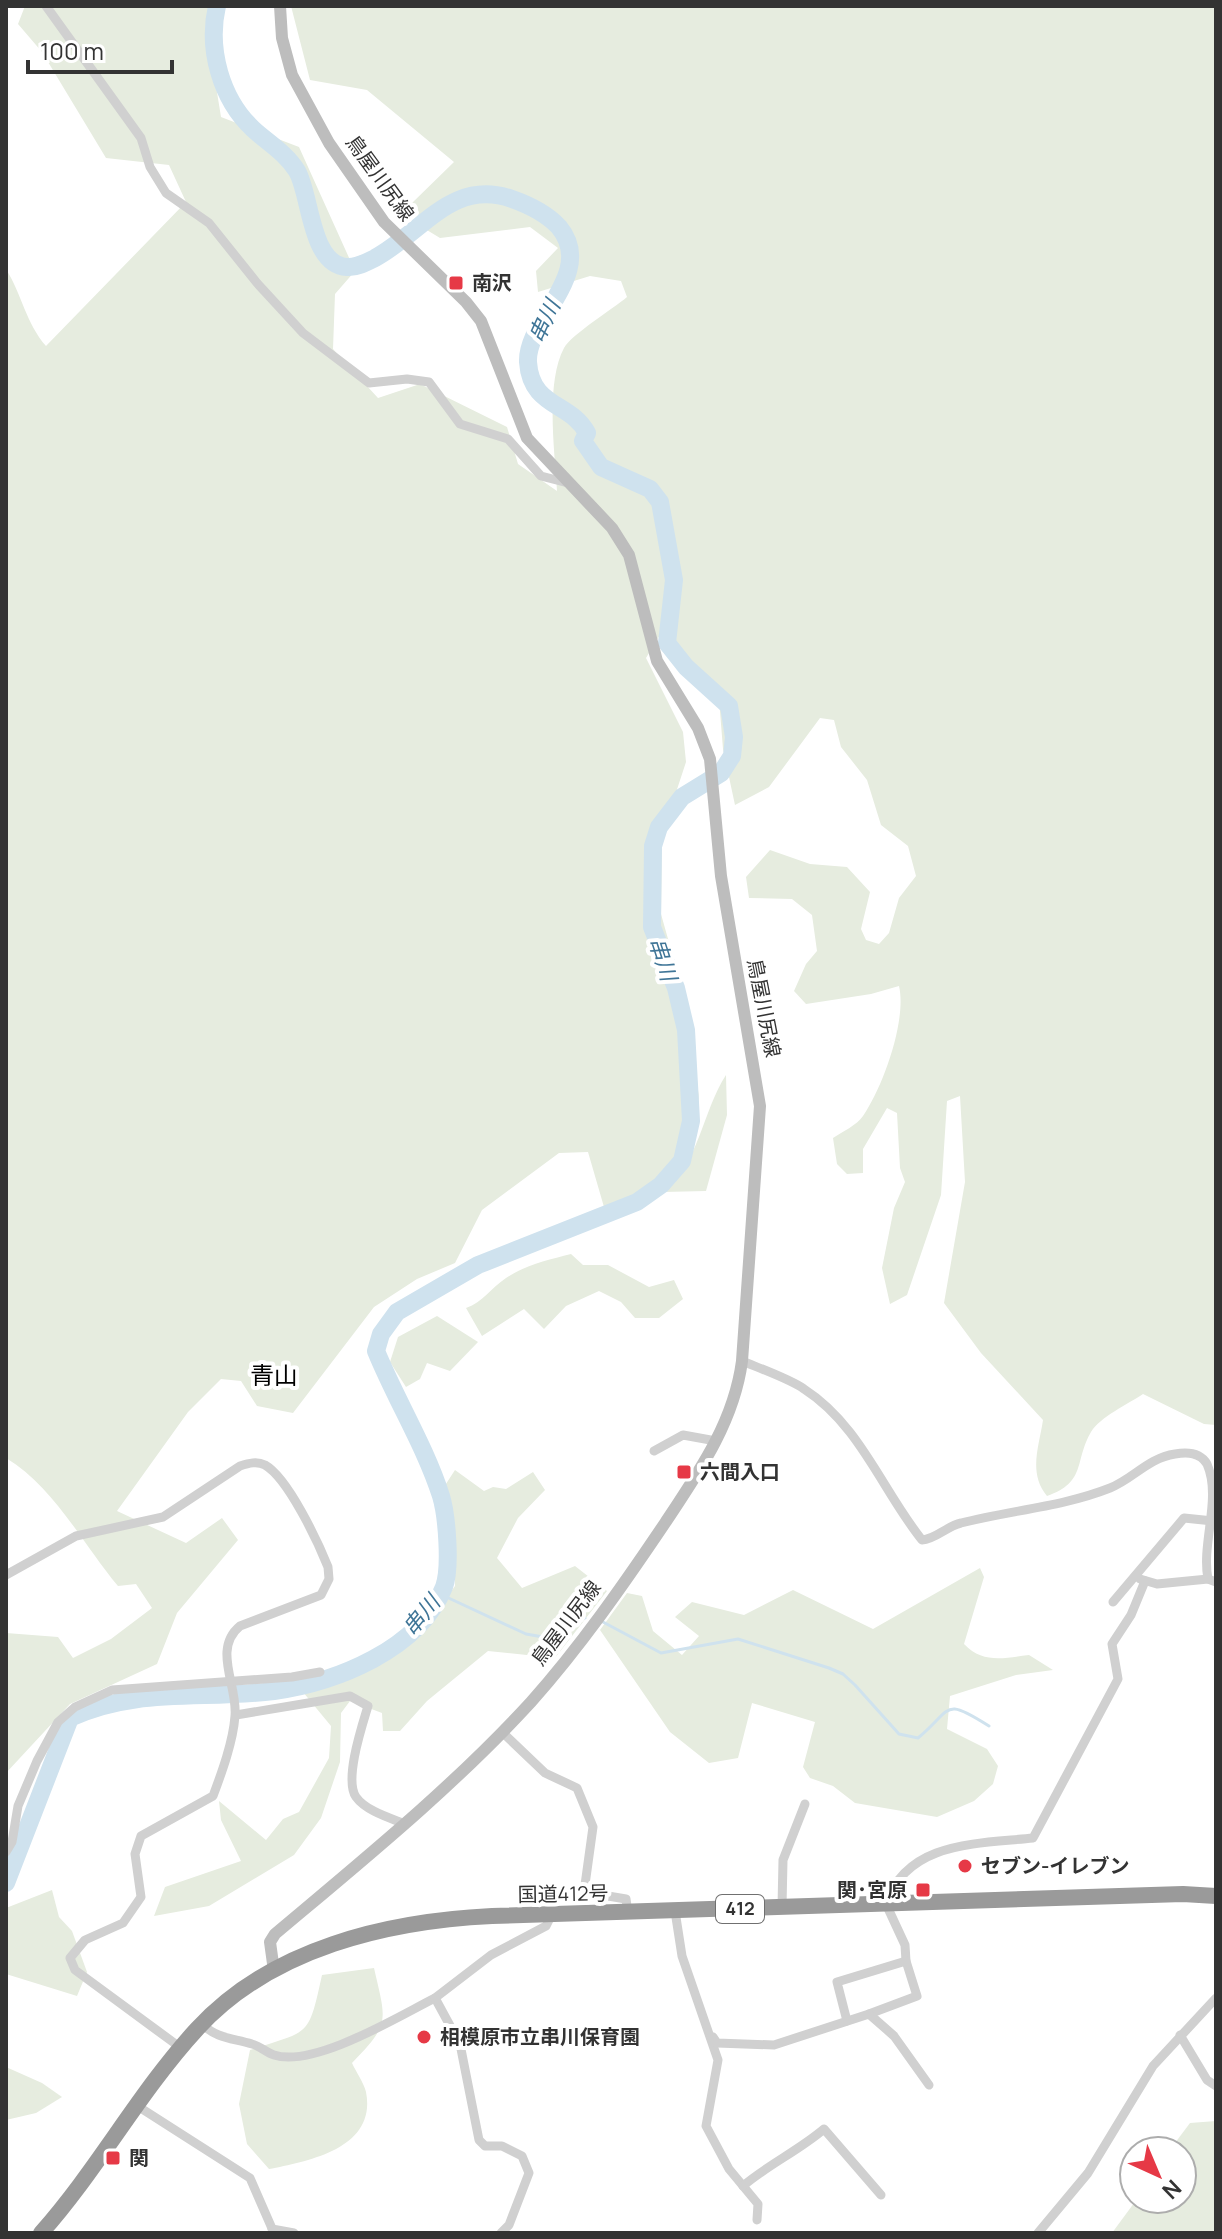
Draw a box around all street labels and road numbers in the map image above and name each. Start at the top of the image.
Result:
street label: 鳥屋川尻線 [340,129,421,226]
street label: 鳥屋川尻線 [742,956,787,1060]
street label: 鳥屋川尻線 [525,1575,606,1671]
street label: 国道412号 [517,1879,609,1908]
road number: 412 [716,1895,764,1923]

